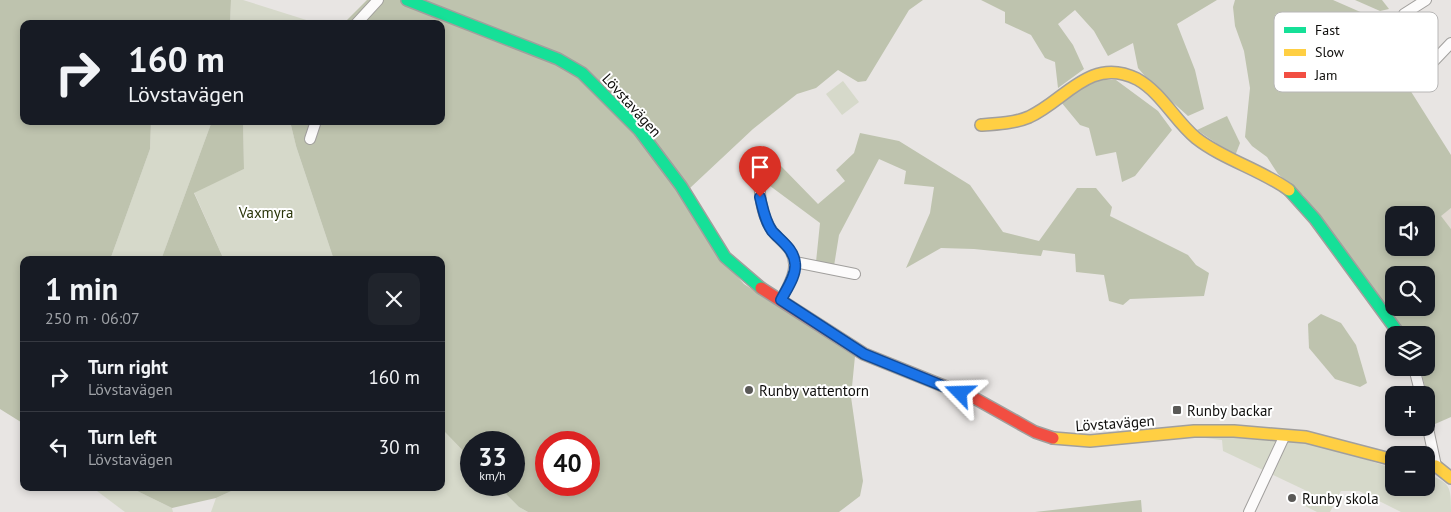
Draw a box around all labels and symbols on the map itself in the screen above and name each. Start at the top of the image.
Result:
legend [1274,12,1438,92]
text: Fast [1315,21,1340,39]
text: Slow [1315,43,1345,61]
text: Jam [1314,66,1337,84]
street label: Lövstavägen [598,69,666,141]
pin [739,146,781,197]
park label: Vaxmyra [238,203,293,222]
position arrow [933,366,985,418]
place label: Runby vattentorn [759,381,869,400]
marker: Runby vattentorn [743,384,755,396]
place label: Runby backar [1187,401,1272,420]
marker: Runby backar [1171,404,1183,416]
street label: Lövstavägen [1075,411,1155,435]
speed limit sign: 40 [535,431,600,496]
place label: Runby skola [1302,489,1379,508]
marker: Runby skola [1286,492,1298,504]

